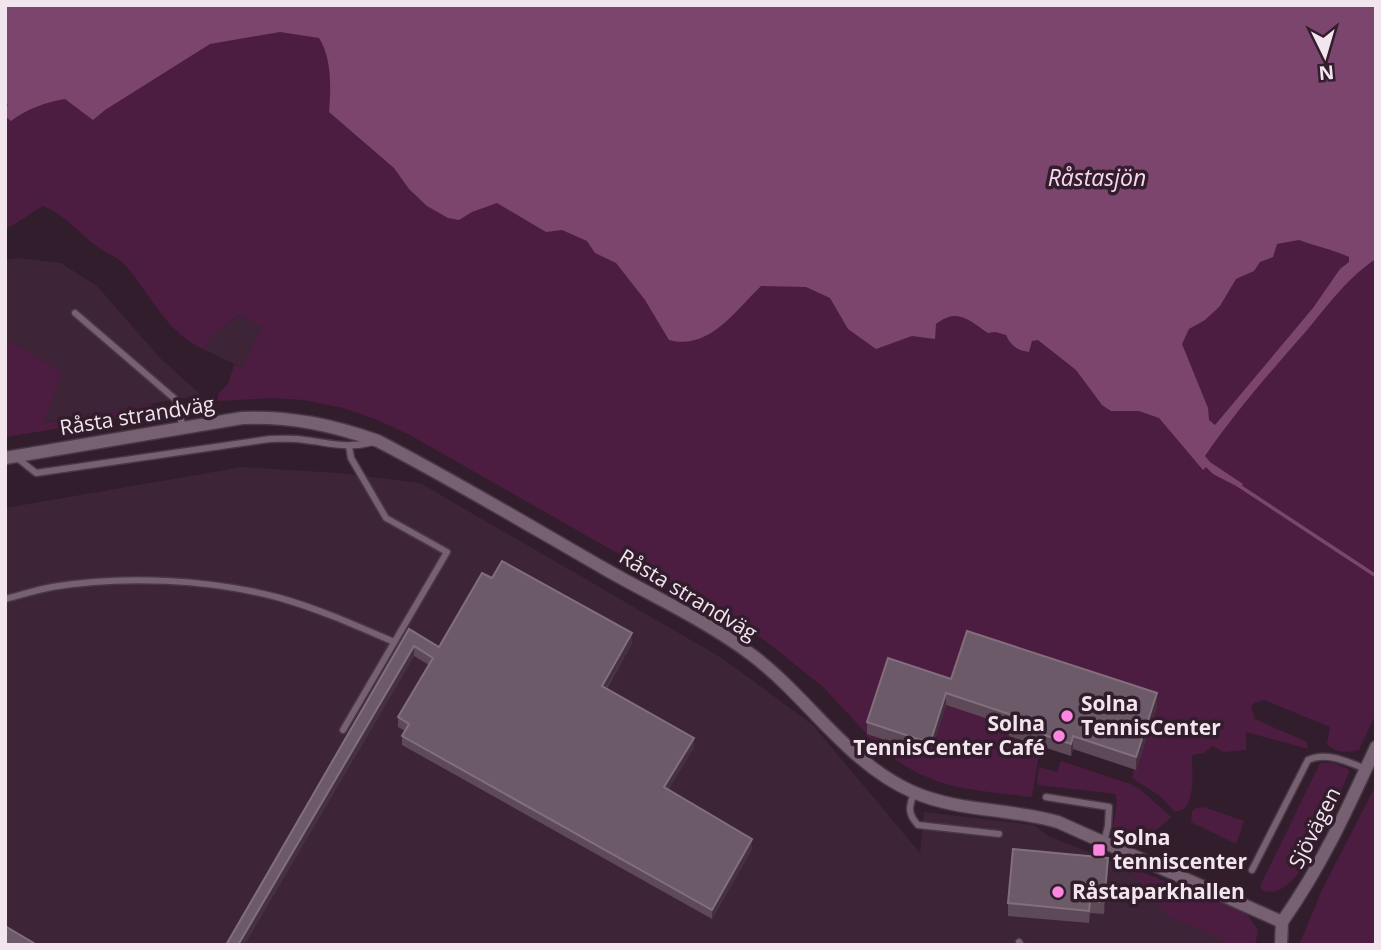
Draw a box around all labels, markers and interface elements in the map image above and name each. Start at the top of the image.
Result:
north arrow [1290,21,1360,91]
text: N [1318,59,1335,87]
water label: Råstasjön [1048,161,1146,193]
street label: Råsta strandväg [57,389,216,441]
street label: Råsta strandväg [614,542,763,646]
place label: Solna TennisCenter [1081,689,1221,741]
marker: Solna TennisCenter [1059,708,1075,724]
place label: Solna TennisCenter Café [853,709,1045,761]
marker: Solna TennisCenter Café [1051,728,1067,744]
street label: Sjövägen [1282,782,1346,873]
place label: Solna tenniscenter [1113,823,1248,875]
marker: Solna tenniscenter [1091,842,1107,858]
place label: Råstaparkhallen [1072,877,1245,905]
marker: Råstaparkhallen [1050,884,1066,900]

